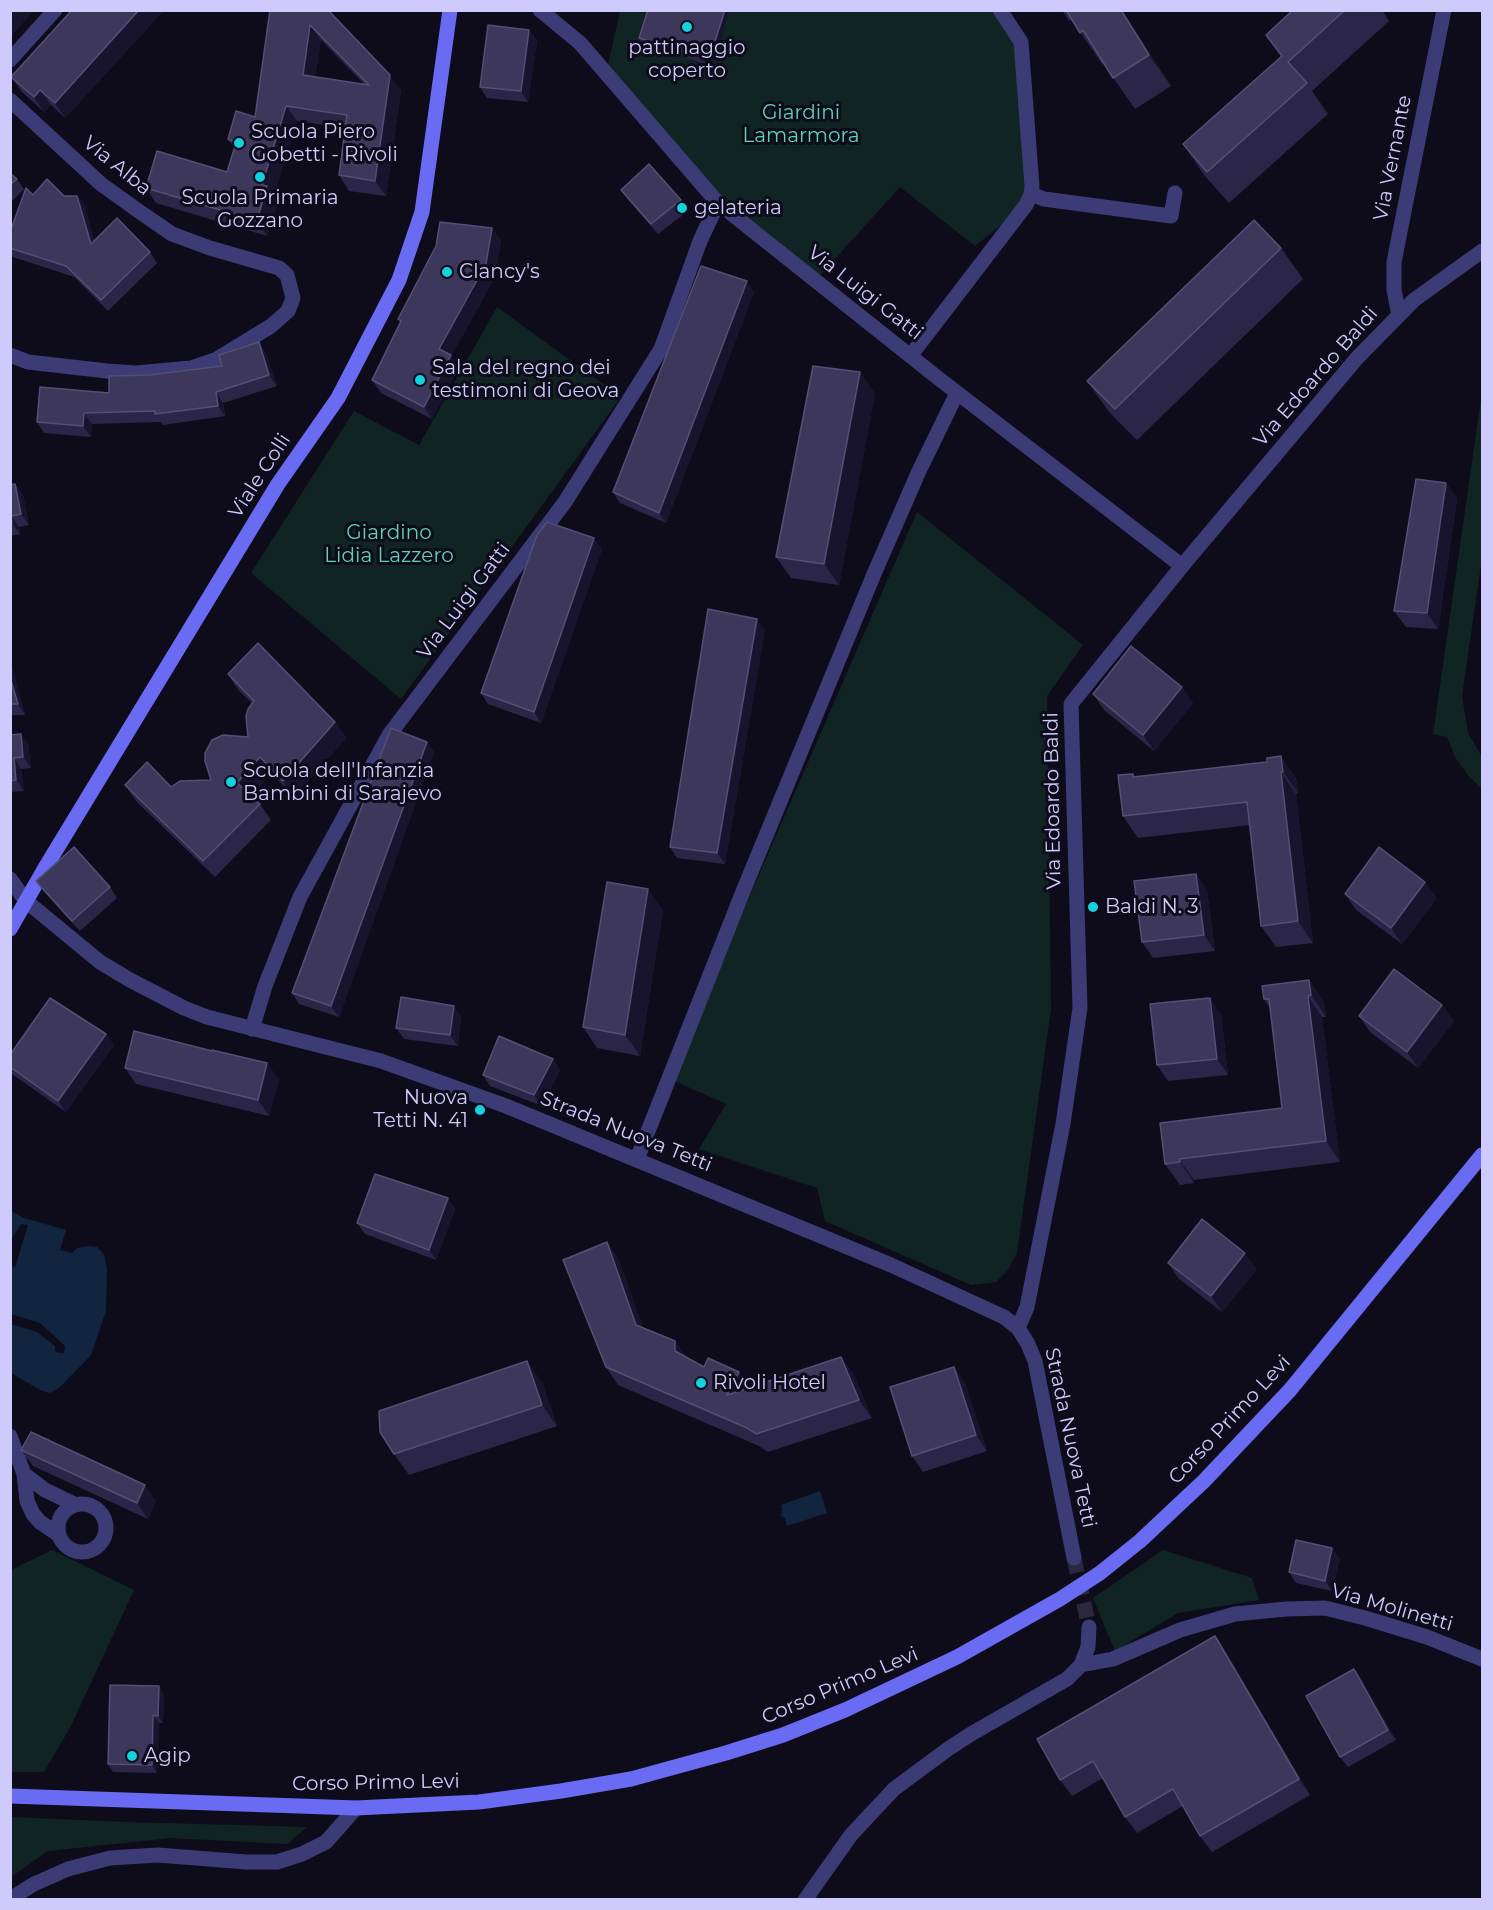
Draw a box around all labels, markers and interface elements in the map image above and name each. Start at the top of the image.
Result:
marker: pattinaggio coperto [680,20,694,34]
place label: pattinaggio coperto [628,36,746,83]
street label: Via Vernante [1369,93,1417,223]
park label: Giardini Lamarmora [742,101,860,148]
place label: Scuola Piero Gobetti - Rivoli [251,120,398,167]
street label: Via Alba [78,131,156,201]
marker: Scuola Piero Gobetti - Rivoli [232,136,246,150]
marker: Scuola Primaria Gozzano [253,170,267,184]
place label: Scuola Primaria Gozzano [181,186,339,233]
place label: gelateria [694,196,782,220]
marker: gelateria [675,201,689,215]
street label: Via Luigi Gatti [803,241,927,345]
place label: Clancy's [459,260,540,284]
marker: Clancy's [440,265,454,279]
street label: Via Edoardo Baldi [1249,302,1383,452]
place label: Sala del regno dei testimoni di Geova [432,356,619,403]
marker: Sala del regno dei testimoni di Geova [413,373,427,387]
street label: Viale Colli [224,429,296,523]
park label: Giardino Lidia Lazzero [324,521,454,568]
street label: Via Luigi Gatti [412,538,516,664]
street label: Via Edoardo Baldi [1039,712,1067,890]
place label: Scuola dell'Infanzia Bambini di Sarajevo [243,759,442,806]
marker: Scuola dell'Infanzia Bambini di Sarajevo [224,775,238,789]
place label: Baldi N. 3 [1105,895,1198,919]
marker: Baldi N. 3 [1086,900,1100,914]
place label: Nuova Tetti N. 41 [373,1086,468,1133]
street label: Strada Nuova Tetti [537,1087,715,1177]
marker: Nuova Tetti N. 41 [473,1103,487,1117]
street label: Strada Nuova Tetti [1039,1346,1101,1530]
street label: Corso Primo Levi [1164,1351,1296,1489]
place label: Rivoli Hotel [713,1371,826,1395]
marker: Rivoli Hotel [694,1376,708,1390]
street label: Via Molinetti [1328,1579,1456,1637]
street label: Corso Primo Levi [758,1642,922,1730]
place label: Agip [144,1744,191,1768]
marker: Agip [125,1749,139,1763]
street label: Corso Primo Levi [292,1770,460,1796]

